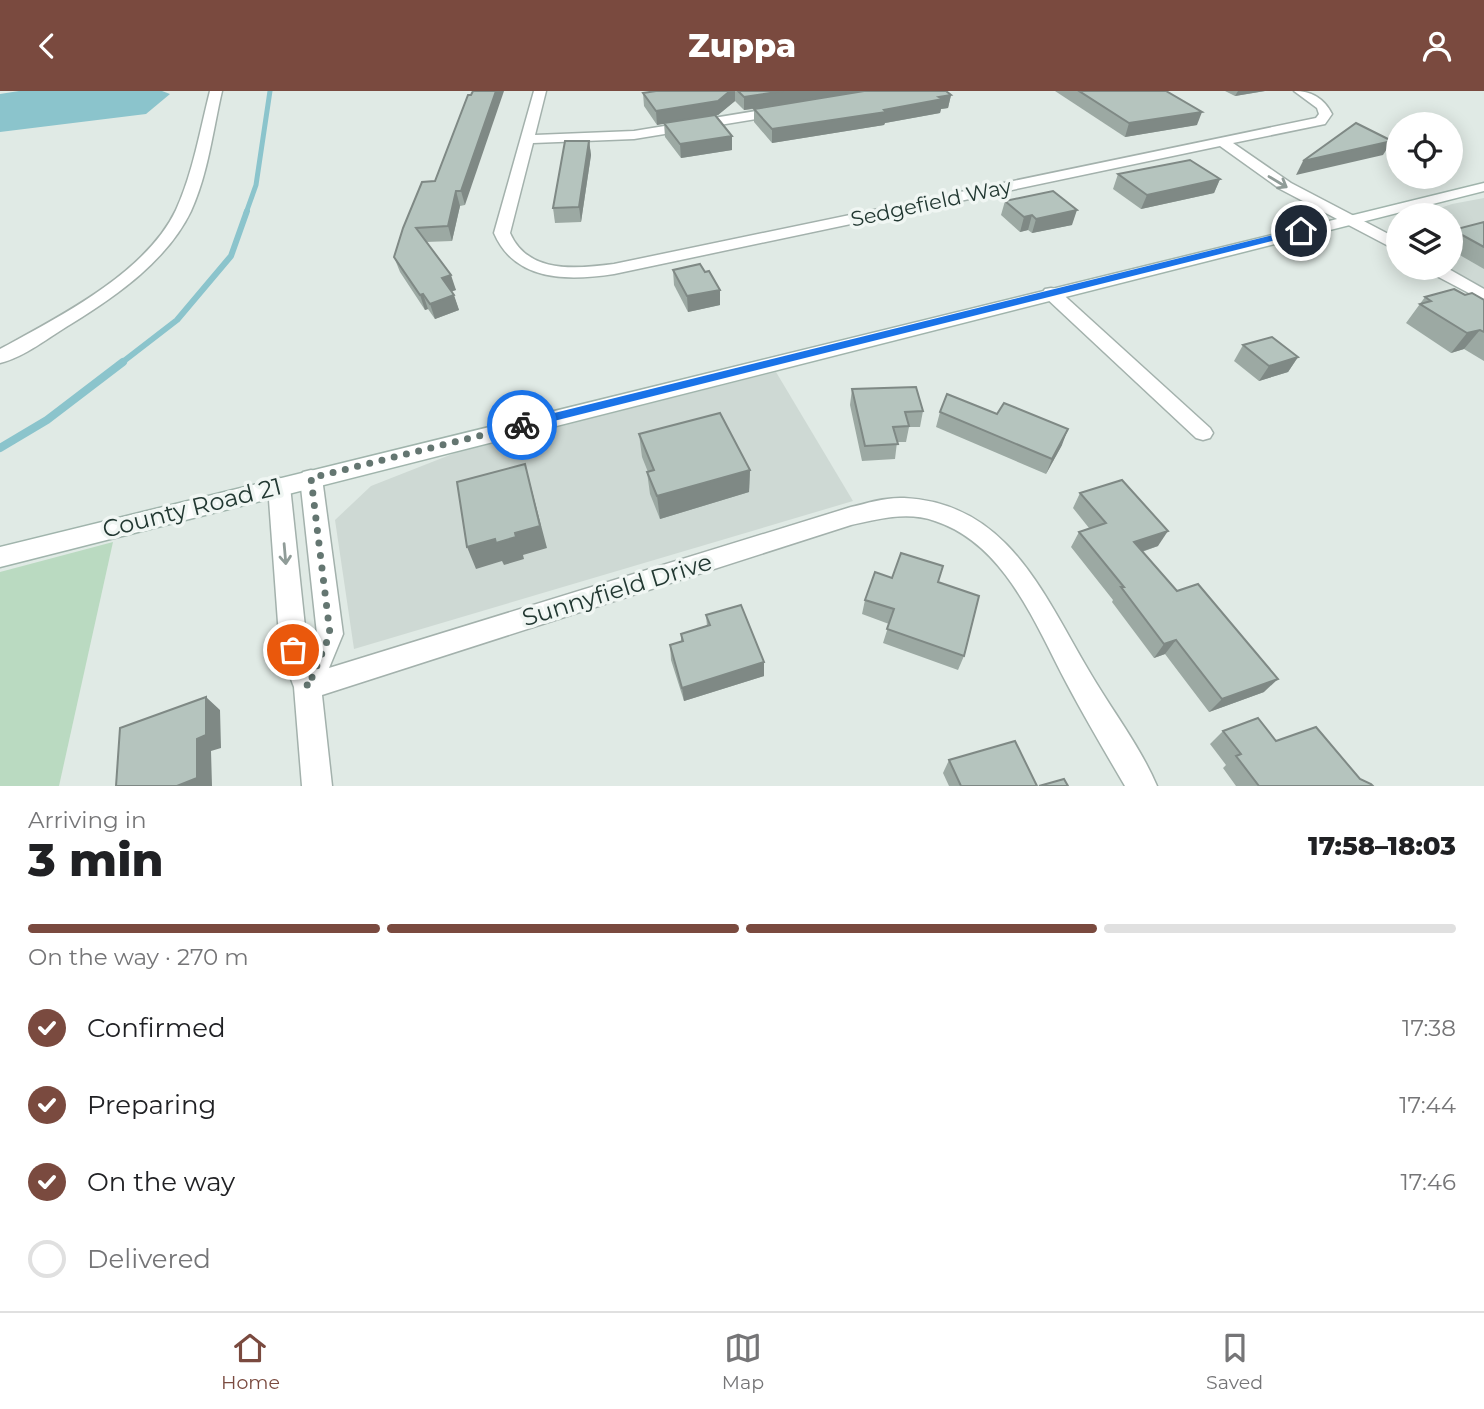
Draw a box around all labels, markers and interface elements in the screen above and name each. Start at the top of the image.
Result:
text: Zuppa [688,26,796,65]
icon: back [28,27,66,65]
icon: person [1418,27,1456,65]
map controls [1386,112,1463,280]
button: locate [1386,112,1463,189]
street label: Sedgefield Way [848,173,1014,232]
one-way arrow [1268,175,1288,189]
pin [1271,201,1331,261]
button: layers [1386,203,1463,280]
icon: home [1282,212,1320,250]
courier [487,390,557,460]
icon: bike [503,406,541,444]
street label: County Road 21 [99,471,284,544]
one-way arrow [279,542,292,565]
street label: Sunnyfield Drive [518,547,715,632]
pin [263,620,323,680]
icon: bag [274,631,312,669]
text: Arriving in [28,806,147,834]
text: 17:58–18:03 [1308,830,1456,862]
text: 3 min [28,831,164,888]
text: On the way · 270 m [28,943,249,971]
icon: check [28,1009,66,1047]
text: Confirmed [87,1012,226,1044]
text: 17:38 [1402,1014,1456,1042]
icon: check [28,1086,66,1124]
text: Preparing [87,1089,216,1121]
text: 17:44 [1399,1091,1456,1119]
icon: check [28,1163,66,1201]
text: On the way [87,1166,235,1198]
text: 17:46 [1401,1168,1456,1196]
text: Delivered [87,1243,211,1275]
tab: Home [221,1329,280,1394]
tab: Map [722,1329,764,1394]
tab: Saved [1206,1329,1263,1394]

